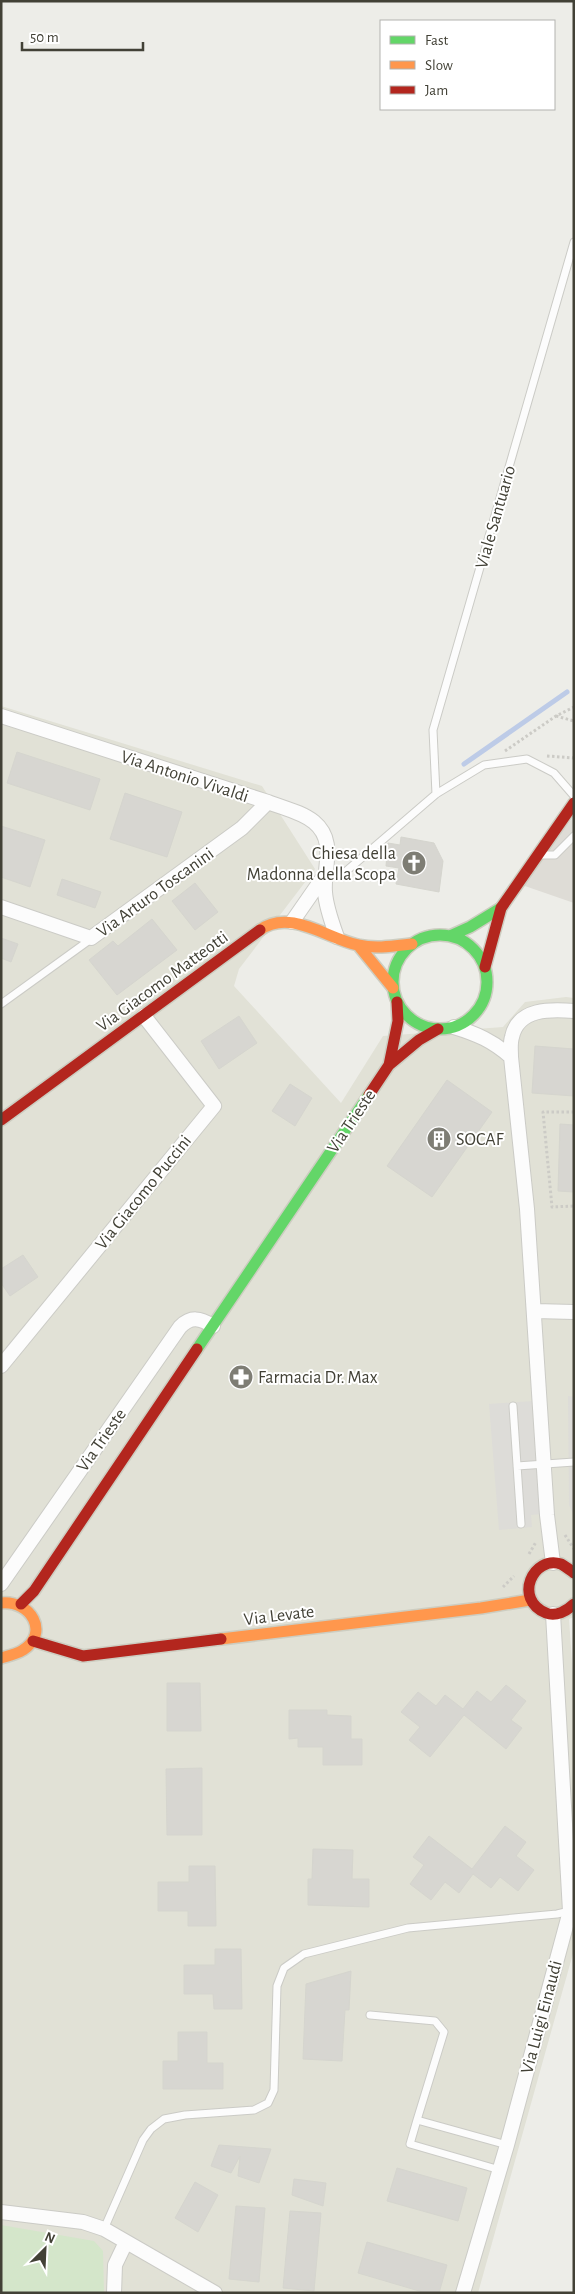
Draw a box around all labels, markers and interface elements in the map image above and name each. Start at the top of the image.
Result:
scale bar [22,20,144,52]
legend [380,20,555,110]
text: 50 m [30,30,59,45]
text: Fast [425,33,449,48]
text: Slow [425,58,453,73]
text: Jam [425,83,448,98]
street label: Viale Santuario [473,464,519,571]
street label: Via Antonio Vivaldi [119,748,251,806]
street label: Via Arturo Toscanini [94,845,217,941]
place label: Chiesa della Madonna della Scopa [247,845,396,884]
church icon: Chiesa della Madonna della Scopa [401,850,427,876]
street label: Via Giacomo Matteotti [94,928,232,1035]
street label: Via Trieste [324,1087,380,1157]
building icon: SOCAF [426,1126,452,1152]
place label: SOCAF [456,1131,504,1149]
street label: Via Giacomo Puccini [92,1132,195,1253]
pharmacy icon: Farmacia Dr. Max [228,1364,254,1390]
place label: Farmacia Dr. Max [258,1369,378,1387]
street label: Via Trieste [74,1406,130,1475]
street label: Via Levate [243,1603,315,1629]
street label: Via Luigi Einaudi [518,1959,566,2076]
north arrow [20,2224,70,2274]
text: N [43,2230,57,2246]

